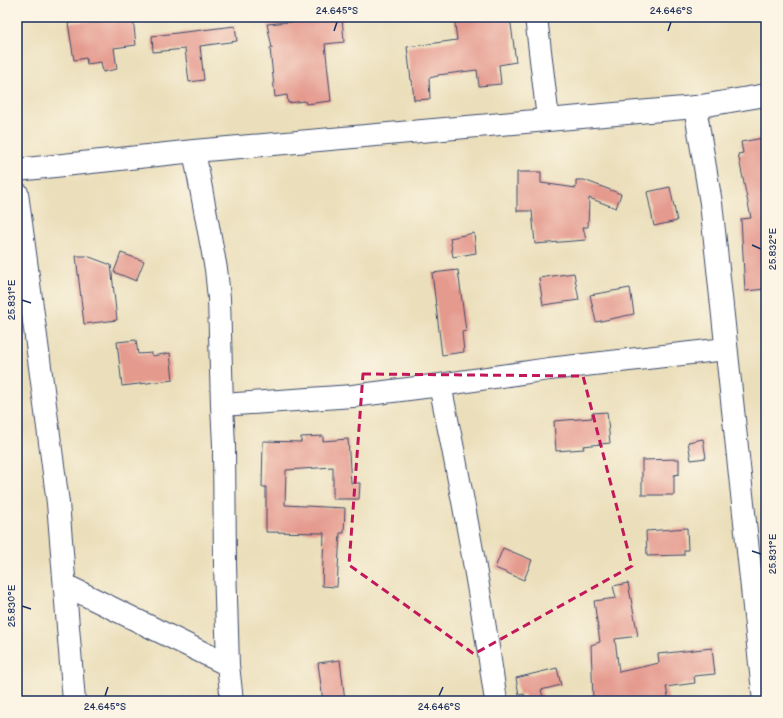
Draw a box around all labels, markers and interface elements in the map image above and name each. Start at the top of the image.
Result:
text: 24.645°S [316,5,358,17]
text: 24.646°S [650,5,692,17]
text: 25.832°E [767,227,779,270]
text: 25.831°E [6,279,18,320]
text: 25.831°E [767,533,779,574]
text: 25.830°E [6,584,18,627]
text: 24.645°S [84,701,126,713]
text: 24.646°S [418,701,460,713]

